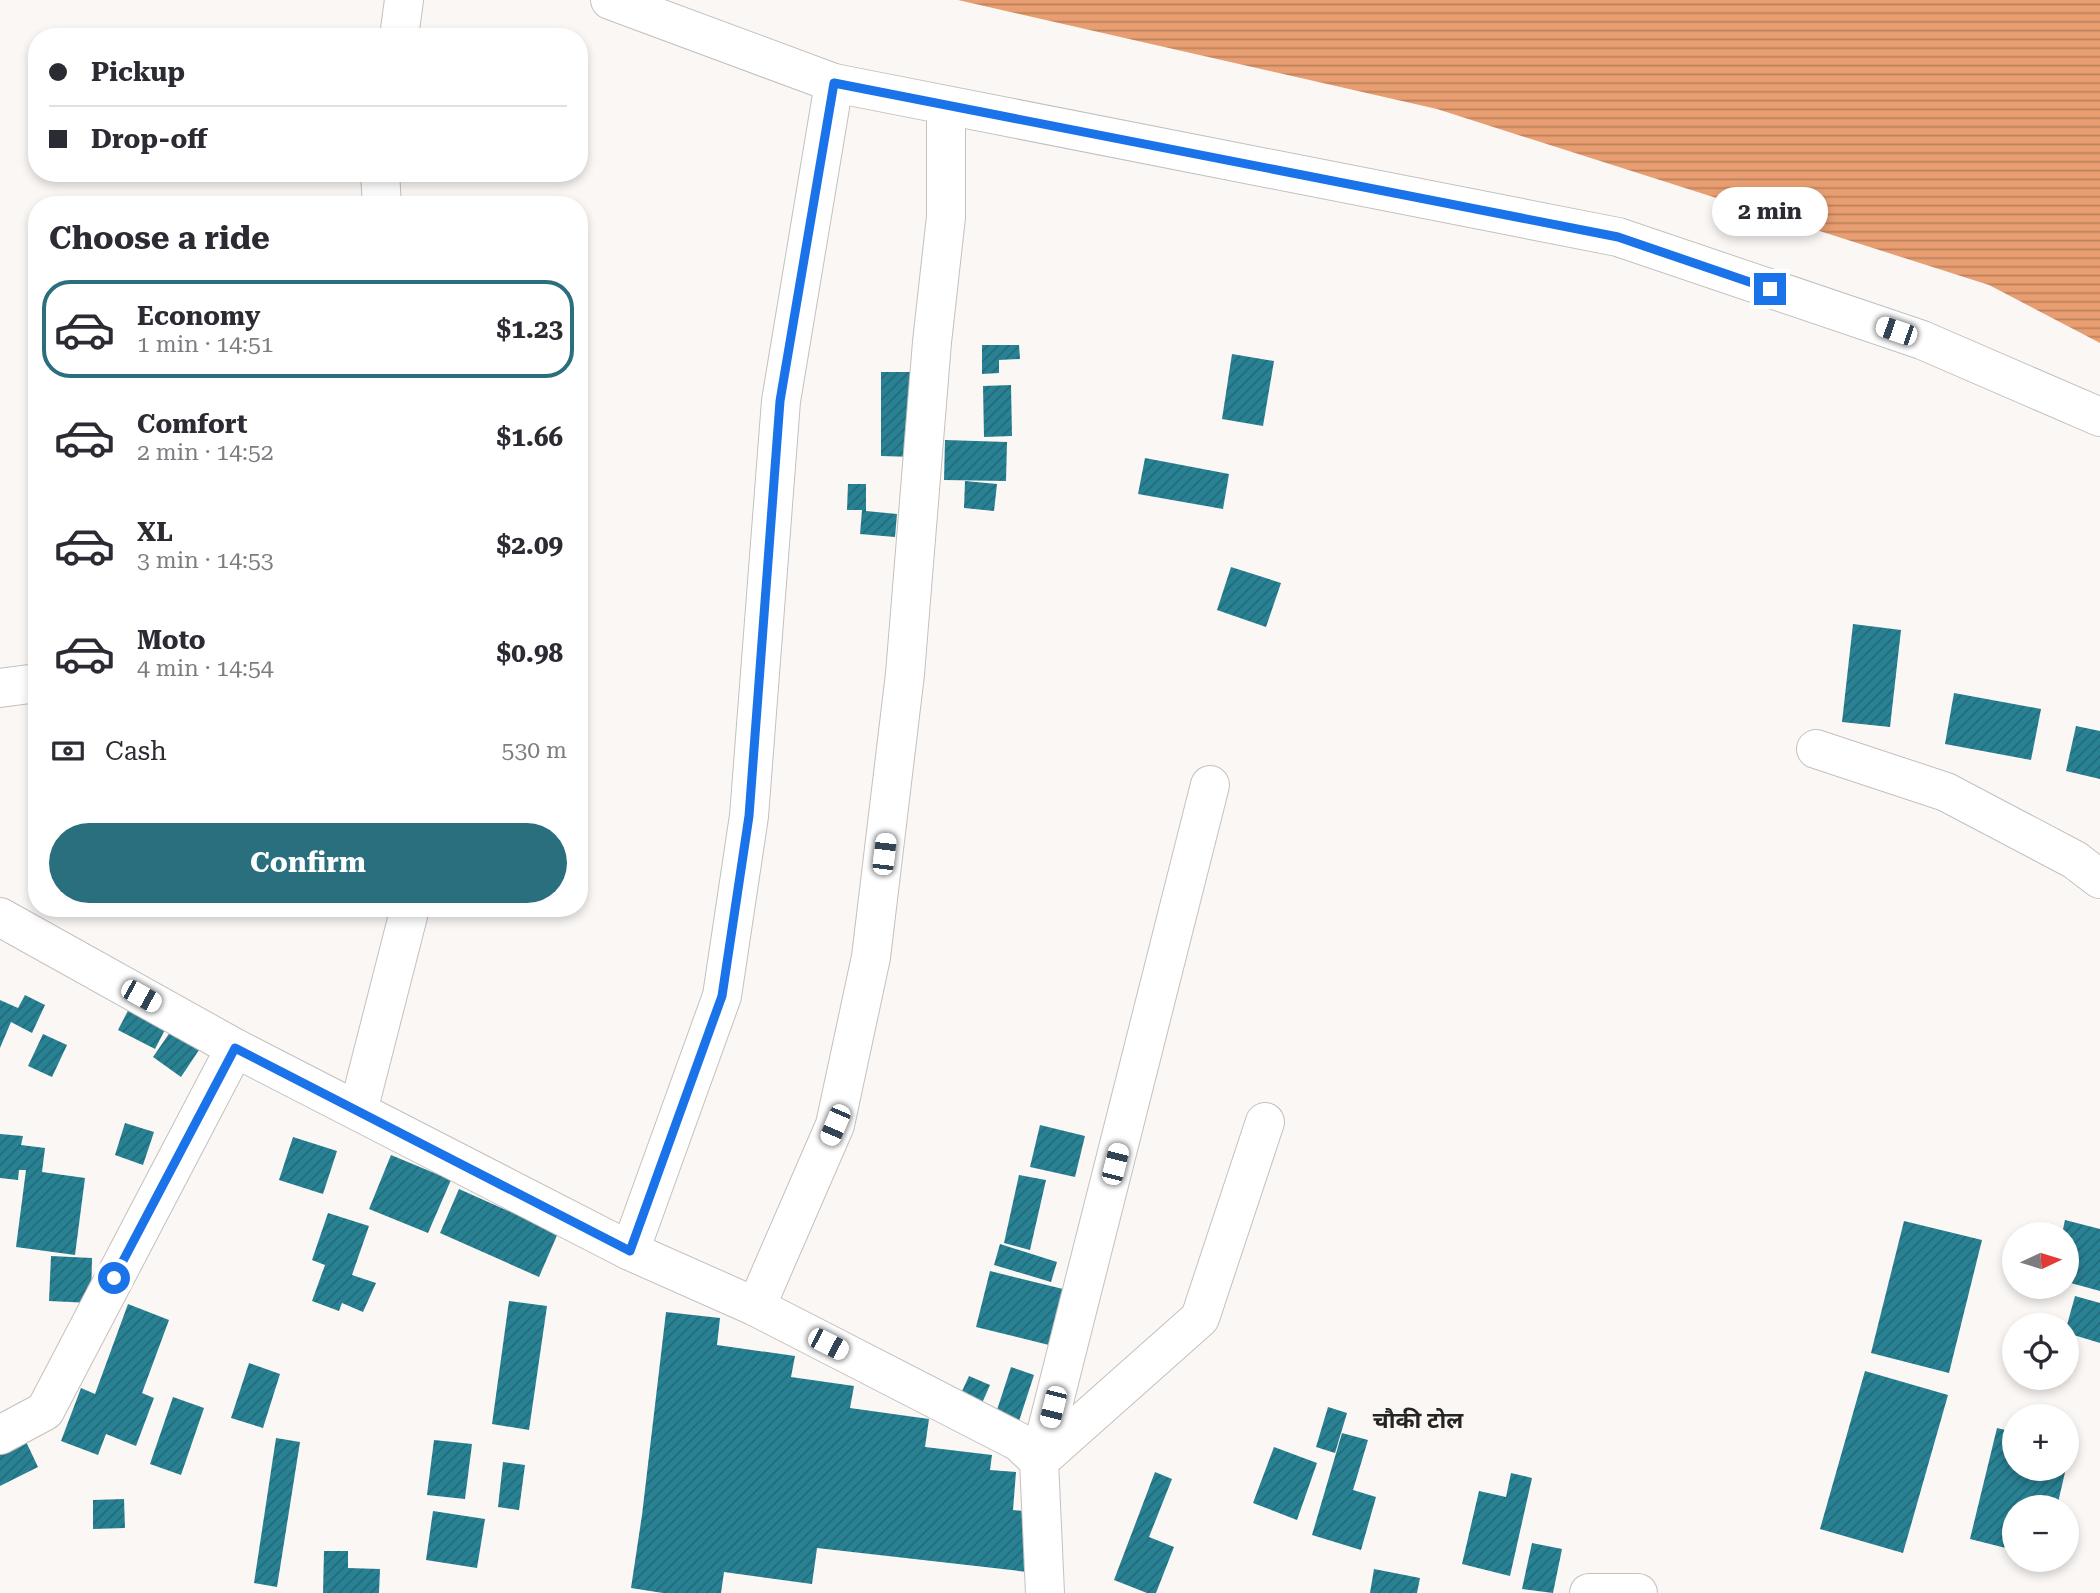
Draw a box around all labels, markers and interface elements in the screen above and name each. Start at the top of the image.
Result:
text: Pickup [91,57,185,87]
text: Drop-off [91,124,207,154]
callout: 2 min [1712,188,1828,236]
text: 2 min [1738,198,1802,225]
text: Choose a ride [49,219,270,257]
route end [1754,273,1786,305]
icon: car [53,298,116,361]
text: Economy [137,301,260,331]
text: $1.23 [497,314,563,344]
car [1873,314,1920,348]
text: 1 min · 14:51 [137,331,274,358]
icon: car [53,406,116,469]
text: Comfort [137,409,247,439]
text: $1.66 [497,422,563,452]
text: 2 min · 14:52 [137,439,274,466]
icon: car [53,514,116,577]
text: XL [137,517,173,547]
text: $2.09 [497,530,563,560]
text: 3 min · 14:53 [137,547,274,574]
icon: car [53,622,116,685]
text: Moto [137,625,206,655]
text: $0.98 [497,638,563,668]
text: 4 min · 14:54 [137,655,274,682]
icon: cash [49,732,87,770]
text: Cash [105,736,167,766]
text: 530 m [502,737,567,764]
button: Confirm [49,823,567,903]
car [872,832,897,876]
car [118,977,165,1015]
car [818,1102,853,1148]
car [1100,1141,1131,1187]
north arrow [2002,1222,2079,1298]
map controls [2002,1222,2079,1572]
route start [98,1262,130,1294]
button: locate [2002,1313,2079,1390]
car [805,1325,852,1363]
car [1038,1384,1069,1430]
button: + [2002,1404,2079,1481]
district label: चौकी टोल [1373,1407,1464,1434]
button: − [2002,1495,2079,1572]

